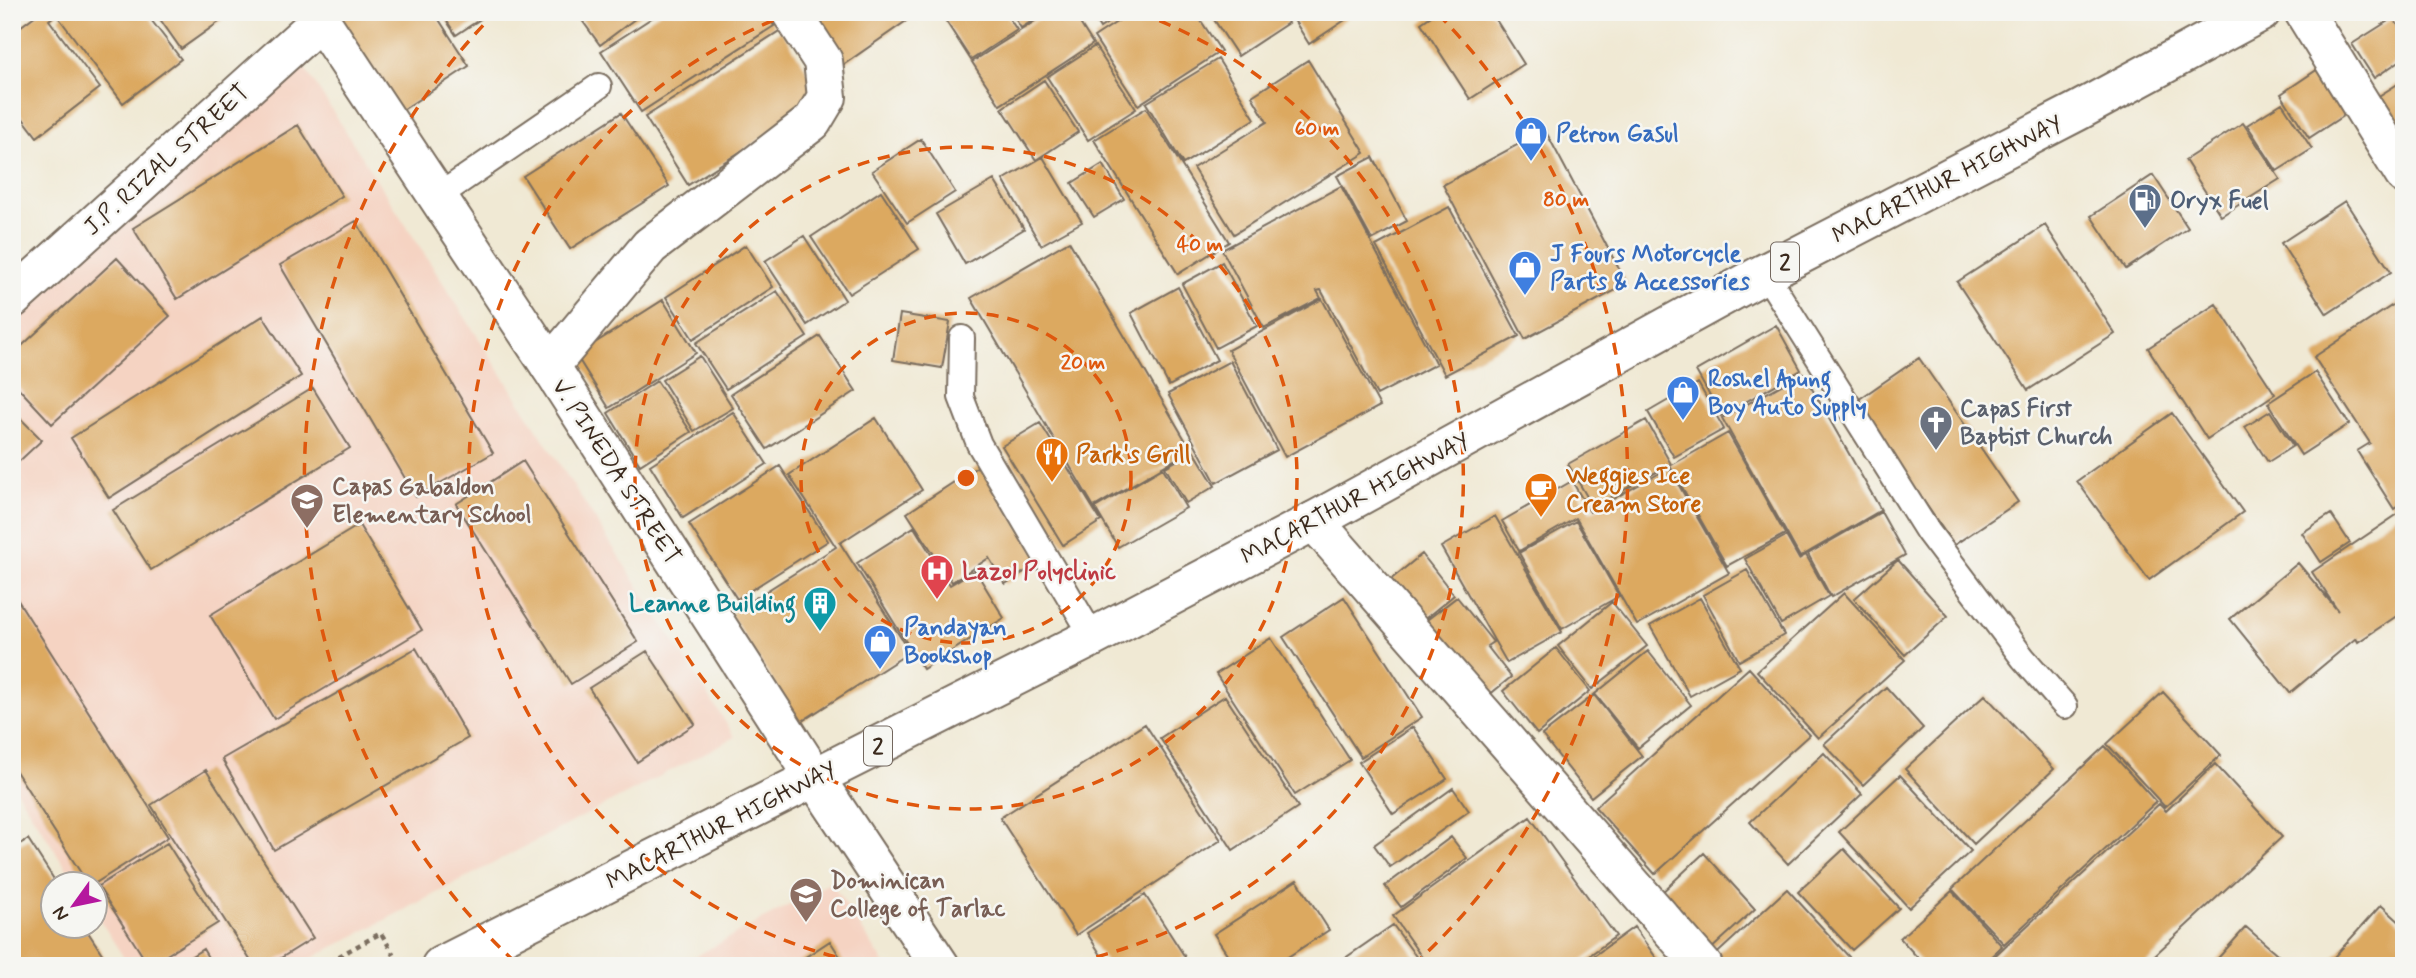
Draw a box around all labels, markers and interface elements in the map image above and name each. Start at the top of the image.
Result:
street label: J.P. RIZAL STREET [78,77,256,243]
street label: MACARTHUR HIGHWAY [1827,109,2068,252]
shop icon: Petron Gasul [1512,114,1550,163]
text: 60 m [1294,115,1340,143]
place label: Petron Gasul [1556,119,1679,150]
fuel station icon: Oryx Fuel [2126,181,2164,230]
text: 80 m [1543,186,1589,214]
place label: Oryx Fuel [2170,186,2269,217]
text: 40 m [1177,231,1224,259]
place label: J Fours Motorcycle Parts & Accessories [1550,239,1750,298]
road number: 2 [1771,243,1799,282]
shop icon: J Fours Motorcycle Parts & Accessories [1506,248,1544,297]
text: 20 m [1061,349,1106,377]
place label: Roshel Apung Boy Auto Supply [1708,364,1867,423]
street label: V. PINEDA STREET [544,373,687,571]
shop icon: Roshel Apung Boy Auto Supply [1664,373,1702,422]
place label: Capas First Baptist Church [1960,394,2113,453]
church icon: Capas First Baptist Church [1917,403,1955,452]
street label: MACARTHUR HIGHWAY [1236,426,1475,573]
restaurant icon: Park's Grill [1033,435,1071,484]
place label: Park's Grill [1076,440,1191,471]
place label: Weggies Ice Cream Store [1565,461,1702,520]
centre of rings [954,466,978,490]
cafe icon: Weggies Ice Cream Store [1522,470,1560,519]
place label: Capas Gabaldon Elementary School [332,472,532,531]
school or university icon: Capas Gabaldon Elementary School [288,481,326,530]
hospital icon: Lazol Polyclinic [918,552,956,601]
place label: Lazol Polyclinic [962,557,1116,588]
building icon: Leanne Building [801,584,839,633]
place label: Leanne Building [629,589,796,623]
place label: Pandayan Bookshop [904,613,1007,672]
shop icon: Pandayan Bookshop [861,622,899,671]
road number: 2 [864,726,892,766]
street label: MACARTHUR HIGHWAY [601,755,842,898]
place label: Dominican College of Tarlac [830,866,1005,926]
north arrow [38,870,108,940]
school or university icon: Dominican College of Tarlac [787,875,825,924]
text: N [47,901,75,926]

